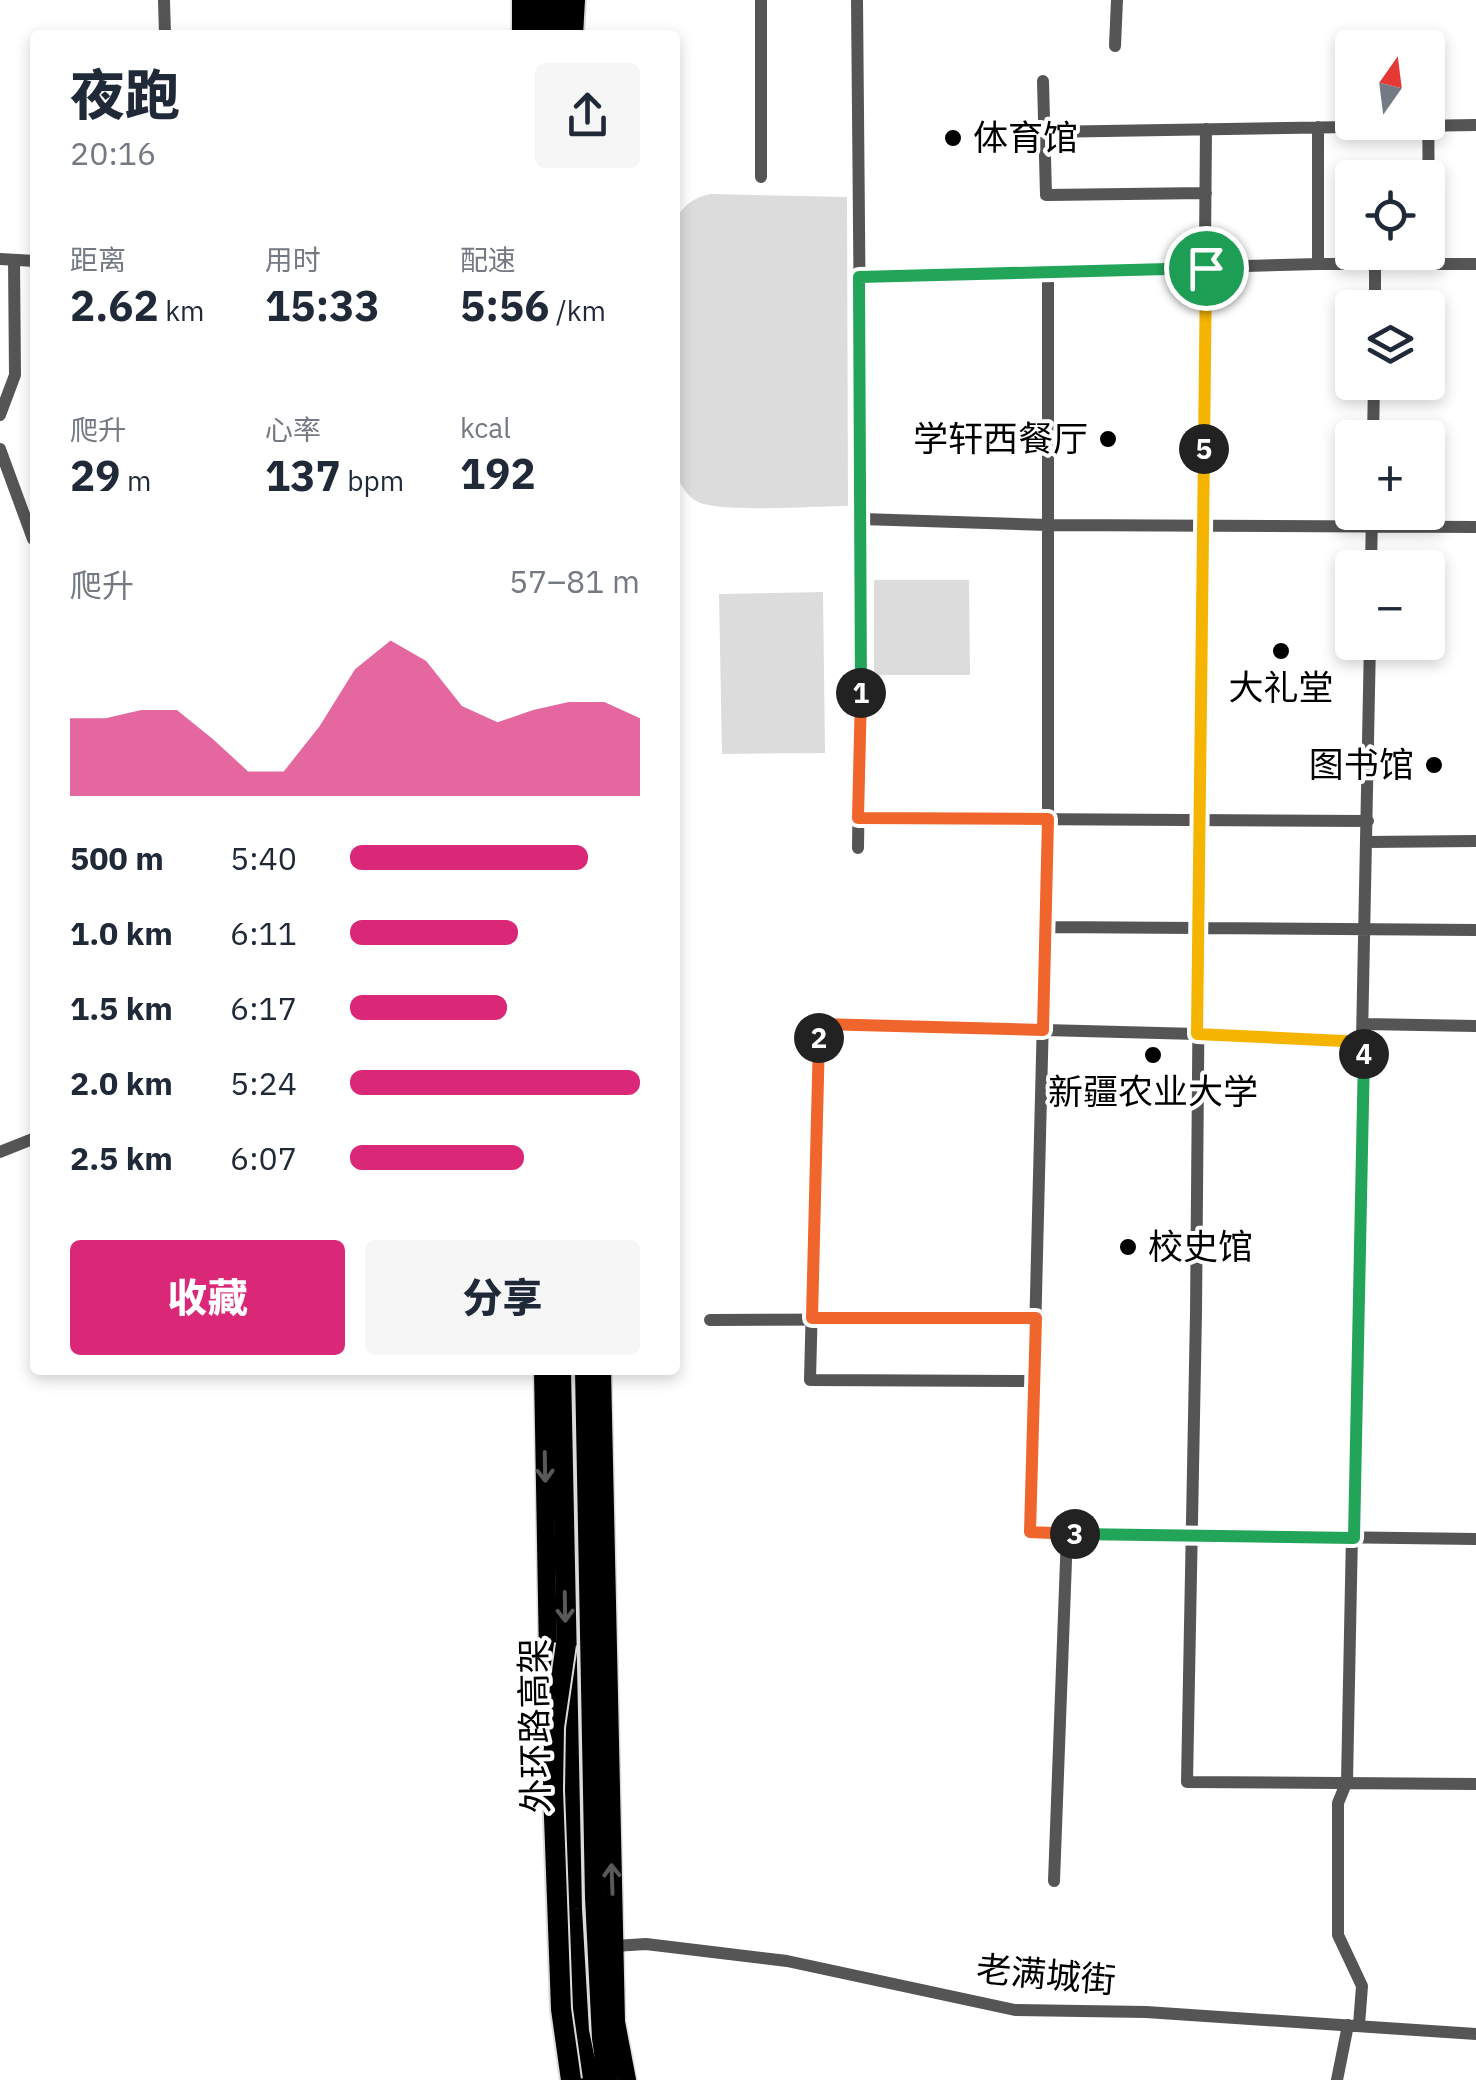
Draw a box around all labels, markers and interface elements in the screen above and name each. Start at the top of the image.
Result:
north arrow [1335,30,1445,140]
map controls [1335,30,1445,660]
text: 夜跑 [70,59,180,130]
button: share [535,63,640,168]
place label: 体育馆 [973,114,1078,160]
marker: 体育馆 [942,127,964,149]
text: 20:16 [70,132,156,174]
button: locate [1335,160,1445,270]
pin [1164,226,1249,311]
text: 距离 [70,241,126,278]
text: 用时 [265,241,321,278]
text: 配速 [460,241,516,278]
icon: arrive [1179,241,1234,296]
text: 2.62 [70,278,159,333]
text: 15:33 [265,278,380,333]
text: 5:56 [460,278,549,333]
button: layers [1335,290,1445,400]
text: km [159,292,204,329]
text: /km [549,292,606,329]
text: kcal [460,409,511,446]
text: 爬升 [70,411,126,448]
text: 心率 [265,411,321,448]
place label: 学轩西餐厅 [913,415,1088,461]
button: + [1335,420,1445,530]
pin: 5 [1179,424,1229,474]
marker: 学轩西餐厅 [1097,428,1119,450]
text: 5 [1196,430,1212,467]
text: 192 [460,446,536,501]
text: 29 [70,448,120,503]
text: 137 [265,448,341,503]
text: m [120,462,151,499]
text: bpm [341,462,404,499]
button: − [1335,550,1445,660]
text: 57–81 m [509,560,640,602]
text: 爬升 [70,564,134,606]
marker: 大礼堂 [1270,640,1292,662]
place label: 大礼堂 [1228,664,1334,710]
pin: 1 [836,668,886,718]
text: 1 [853,674,869,711]
place label: 图书馆 [1309,741,1414,787]
marker: 图书馆 [1423,754,1445,776]
text: 500 m [70,837,164,879]
text: 5:40 [230,837,297,879]
text: 1.0 km [70,912,173,954]
text: 6:11 [230,912,297,954]
text: 1.5 km [70,987,173,1029]
text: 6:17 [230,987,297,1029]
pin: 2 [794,1013,844,1063]
text: 2 [811,1019,827,1056]
pin: 4 [1339,1029,1389,1079]
text: 4 [1356,1035,1372,1072]
marker: 新疆农业大学 [1142,1044,1164,1066]
text: 2.0 km [70,1062,173,1104]
text: 5:24 [230,1062,297,1104]
place label: 新疆农业大学 [1048,1068,1258,1114]
text: 2.5 km [70,1137,173,1179]
text: 6:07 [230,1137,297,1179]
place label: 校史馆 [1148,1223,1253,1269]
marker: 校史馆 [1117,1236,1139,1258]
button: 收藏 [70,1240,345,1355]
button: 分享 [365,1240,640,1355]
one-way arrow [536,1450,554,1483]
pin: 3 [1050,1509,1100,1559]
text: 3 [1067,1515,1083,1552]
one-way arrow [556,1590,574,1623]
street label: 外环路高架 [509,1638,559,1814]
one-way arrow [603,1863,622,1895]
street label: 老满城街 [974,1945,1118,2003]

